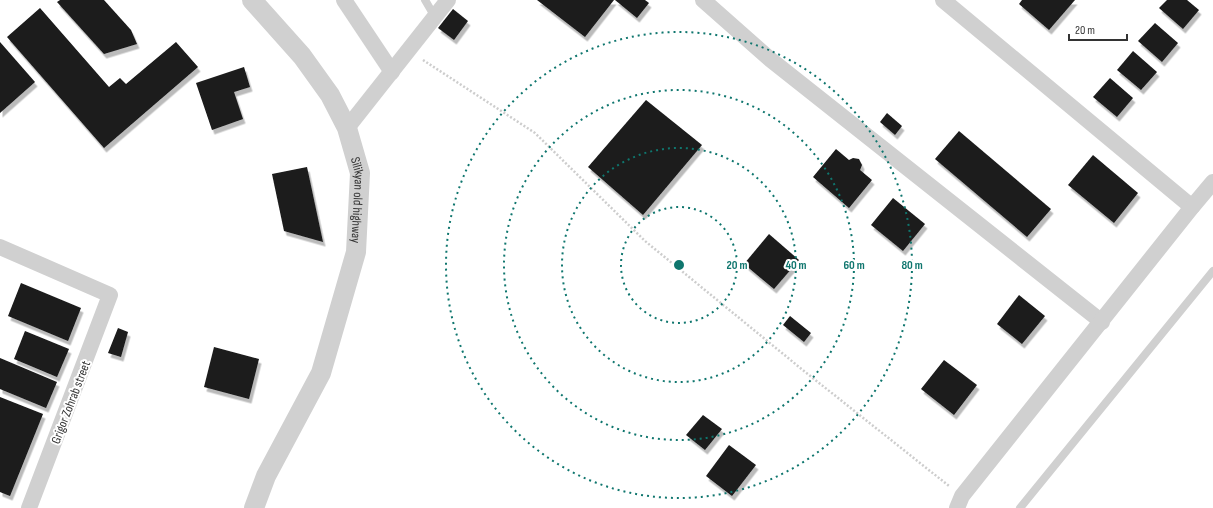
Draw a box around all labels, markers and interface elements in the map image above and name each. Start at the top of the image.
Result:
scale bar [1069,16,1127,42]
text: 20 m [1075,23,1095,38]
street label: Silikyan old highway [347,155,367,244]
centre of rings [672,258,686,272]
text: 20 m [727,258,747,273]
text: 40 m [785,258,807,273]
text: 60 m [843,258,865,273]
text: 80 m [901,258,923,273]
street label: Grigor Zohrab street [48,359,94,446]

